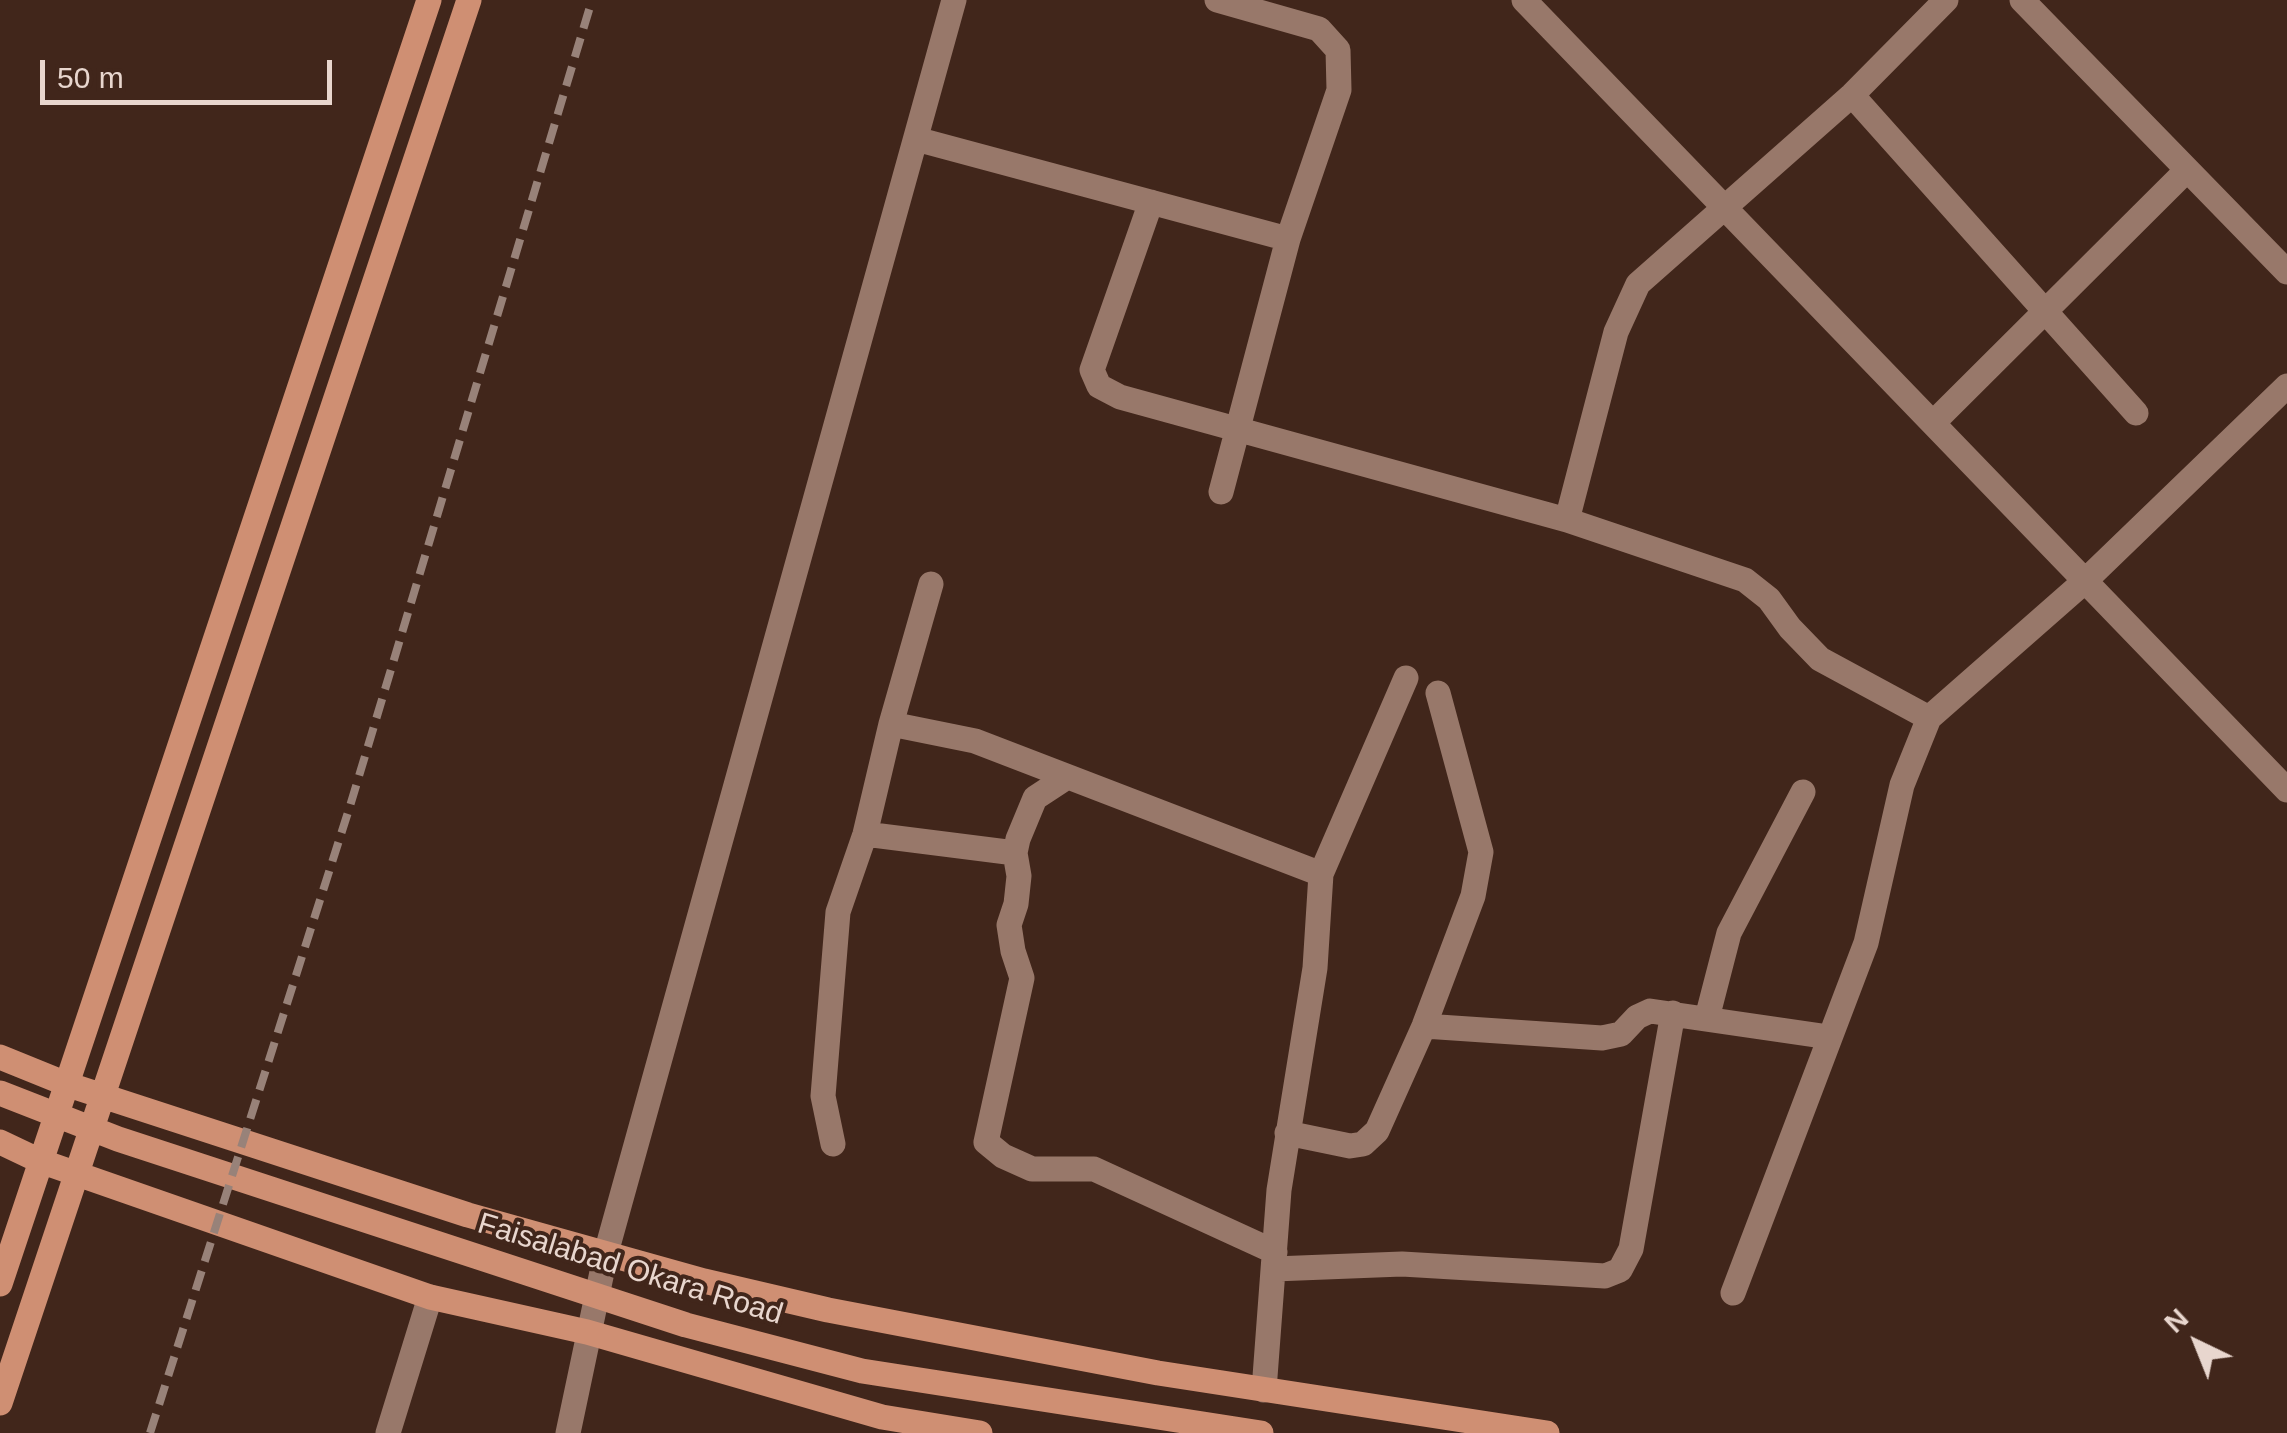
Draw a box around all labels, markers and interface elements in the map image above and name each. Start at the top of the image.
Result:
scale bar [45,40,338,102]
text: 50 m [57,61,124,94]
street label: Faisalabad Okara Road [473,1206,787,1334]
north arrow [2147,1293,2247,1393]
text: N [2158,1302,2194,1339]

